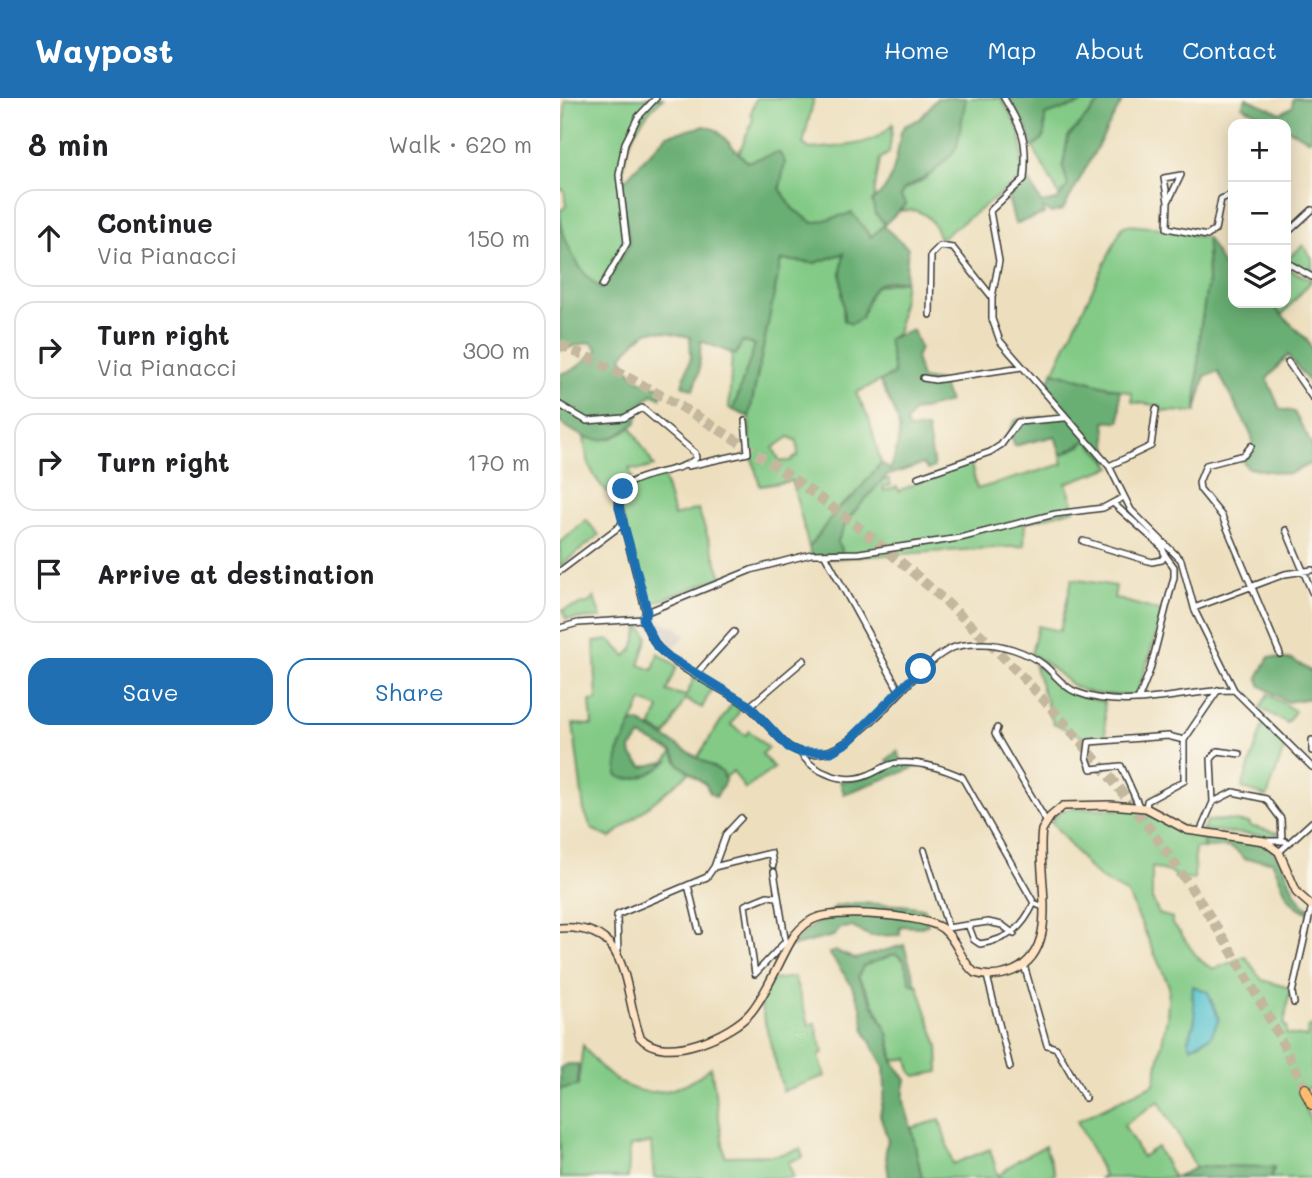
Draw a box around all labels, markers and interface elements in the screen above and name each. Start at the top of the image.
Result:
text: Waypost [35,28,173,71]
text: Home [884,34,949,65]
text: Map [987,34,1036,65]
text: About [1074,34,1144,65]
text: Contact [1182,34,1277,65]
map controls [1228,119,1291,308]
button: + [1228,119,1291,182]
text: 8 min [28,124,109,164]
text: Walk · 620 m [388,129,532,159]
button: − [1228,182,1291,245]
text: Continue [97,206,213,240]
icon: ahead [30,219,68,257]
text: 150 m [466,223,530,253]
text: Via Pianacci [97,240,237,270]
button: layers [1228,245,1291,308]
text: Turn right [97,318,230,352]
icon: right [30,331,68,369]
text: 300 m [462,335,530,365]
text: Via Pianacci [97,352,237,382]
icon: right [30,443,68,481]
text: Turn right [97,445,230,479]
text: 170 m [467,447,530,477]
route end [607,473,638,504]
icon: arrive [30,555,68,593]
text: Arrive at destination [97,557,374,591]
route start [905,653,936,684]
button: Save [28,658,273,725]
button: Share [287,658,532,725]

